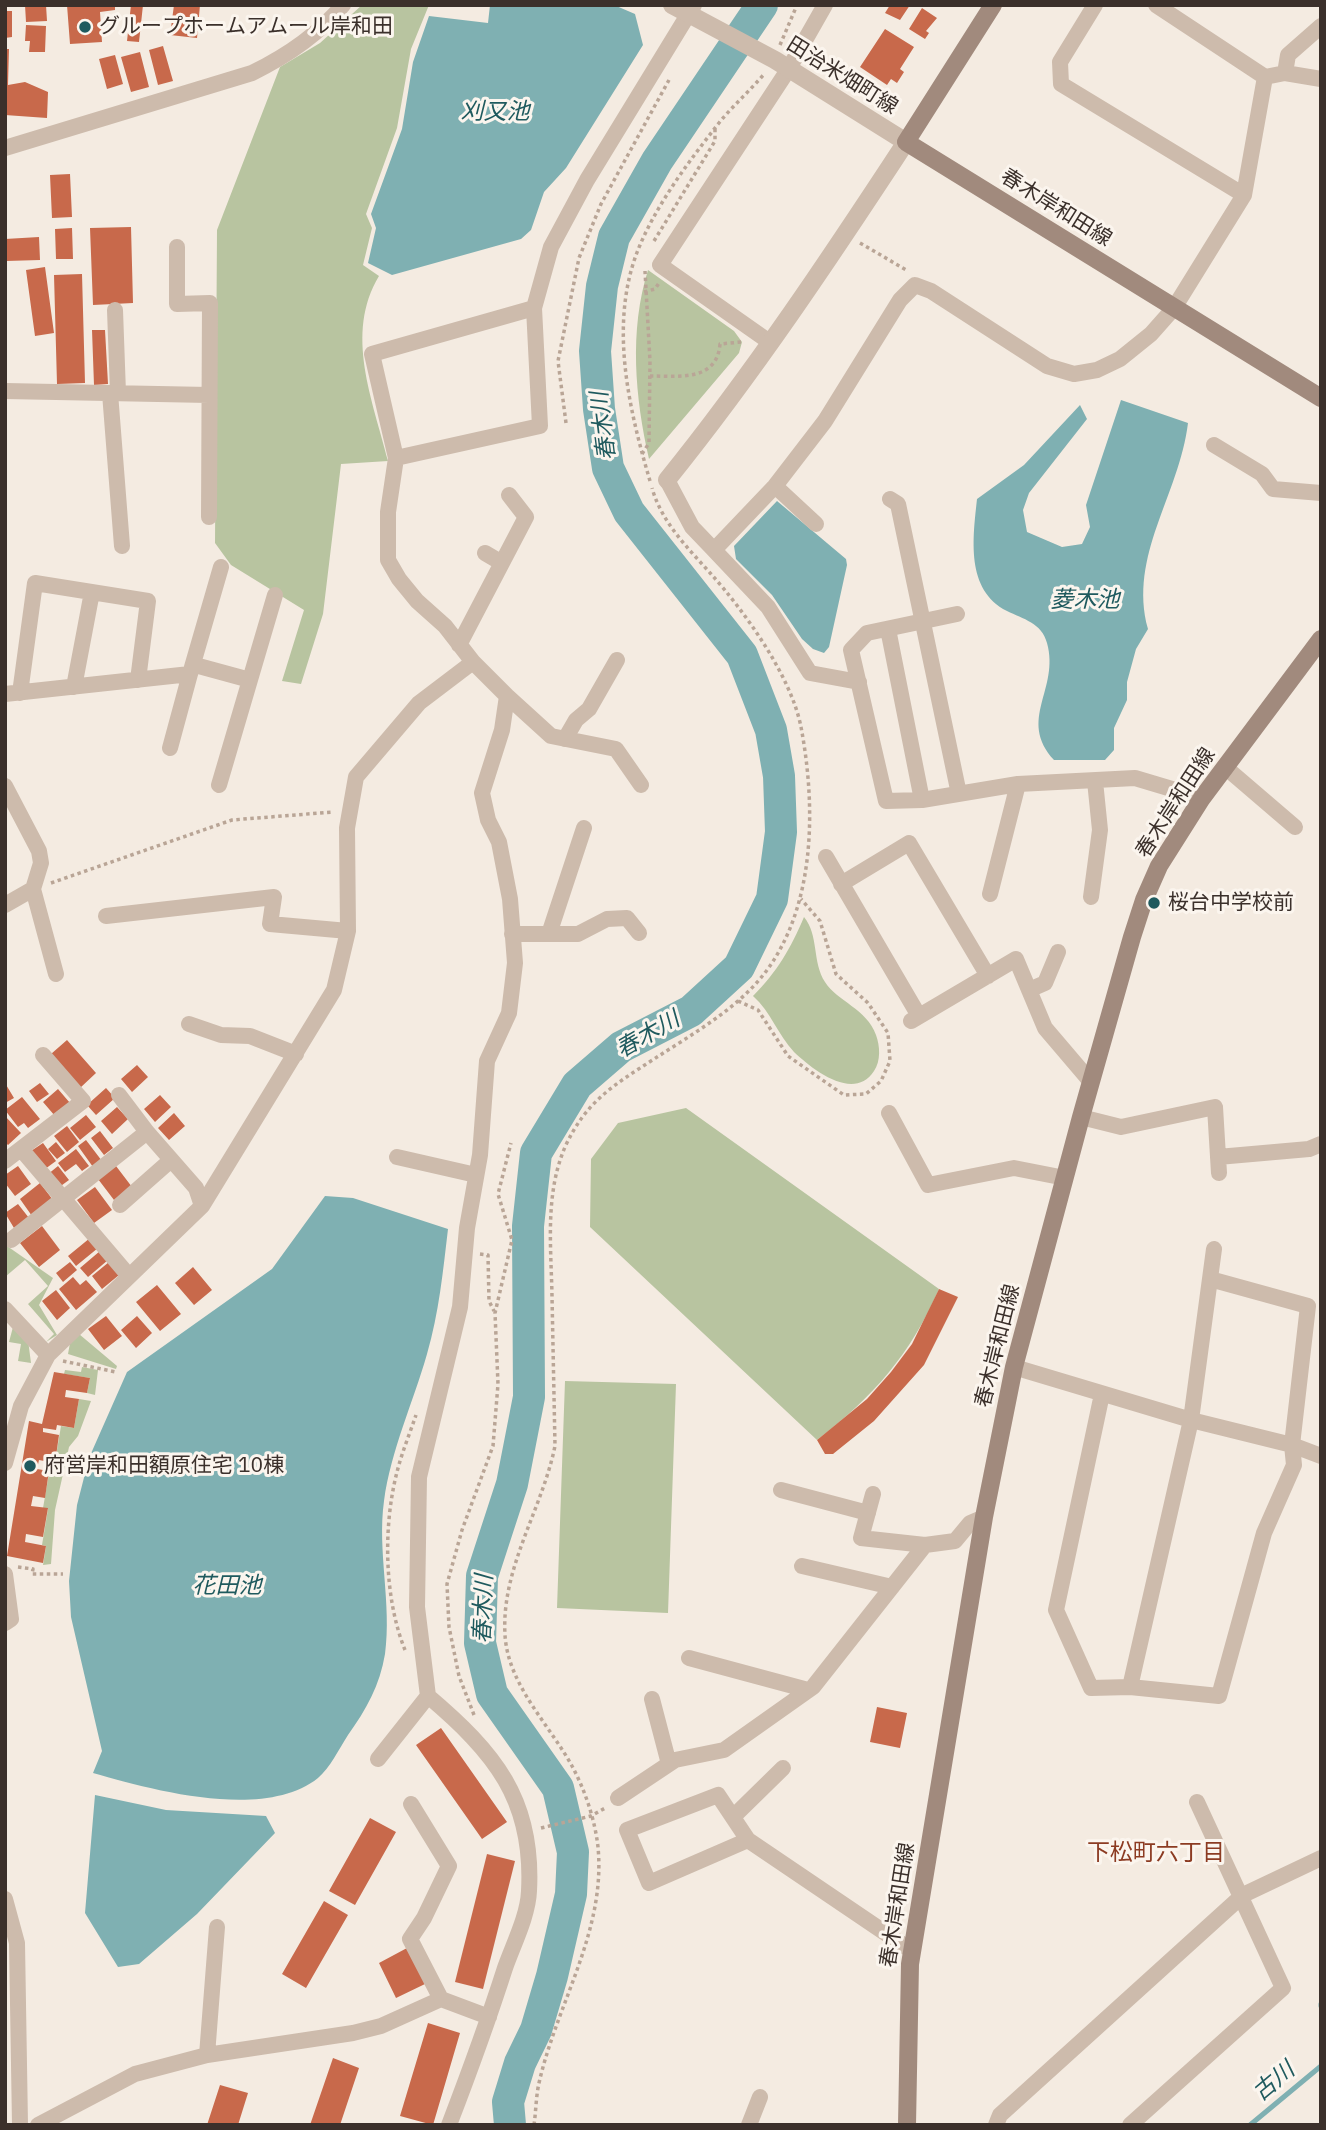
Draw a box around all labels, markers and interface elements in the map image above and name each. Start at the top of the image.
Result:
place label: グループホームアムール岸和田 [99,14,393,40]
marker: グループホームアムール岸和田 [77,19,93,35]
street label: 田治米畑町線 [782,32,902,120]
water label: 刈又池 [461,98,529,126]
street label: 春木岸和田線 [996,164,1116,252]
water label: 春木川 [586,390,622,462]
water label: 菱木池 [1051,586,1119,614]
street label: 春木岸和田線 [1131,743,1221,863]
place label: 桜台中学校前 [1168,890,1294,916]
marker: 桜台中学校前 [1146,895,1162,911]
water label: 春木川 [611,1006,685,1064]
street label: 春木岸和田線 [971,1282,1025,1410]
place label: 府営岸和田額原住宅 10棟 [44,1453,284,1479]
marker: 府営岸和田額原住宅 10棟 [22,1458,38,1474]
water label: 花田池 [193,1572,261,1600]
water label: 春木川 [469,1574,499,1644]
district label: 下松町六丁目 [1087,1839,1225,1867]
street label: 春木岸和田線 [876,1841,920,1969]
water label: 古川 [1248,2057,1300,2107]

